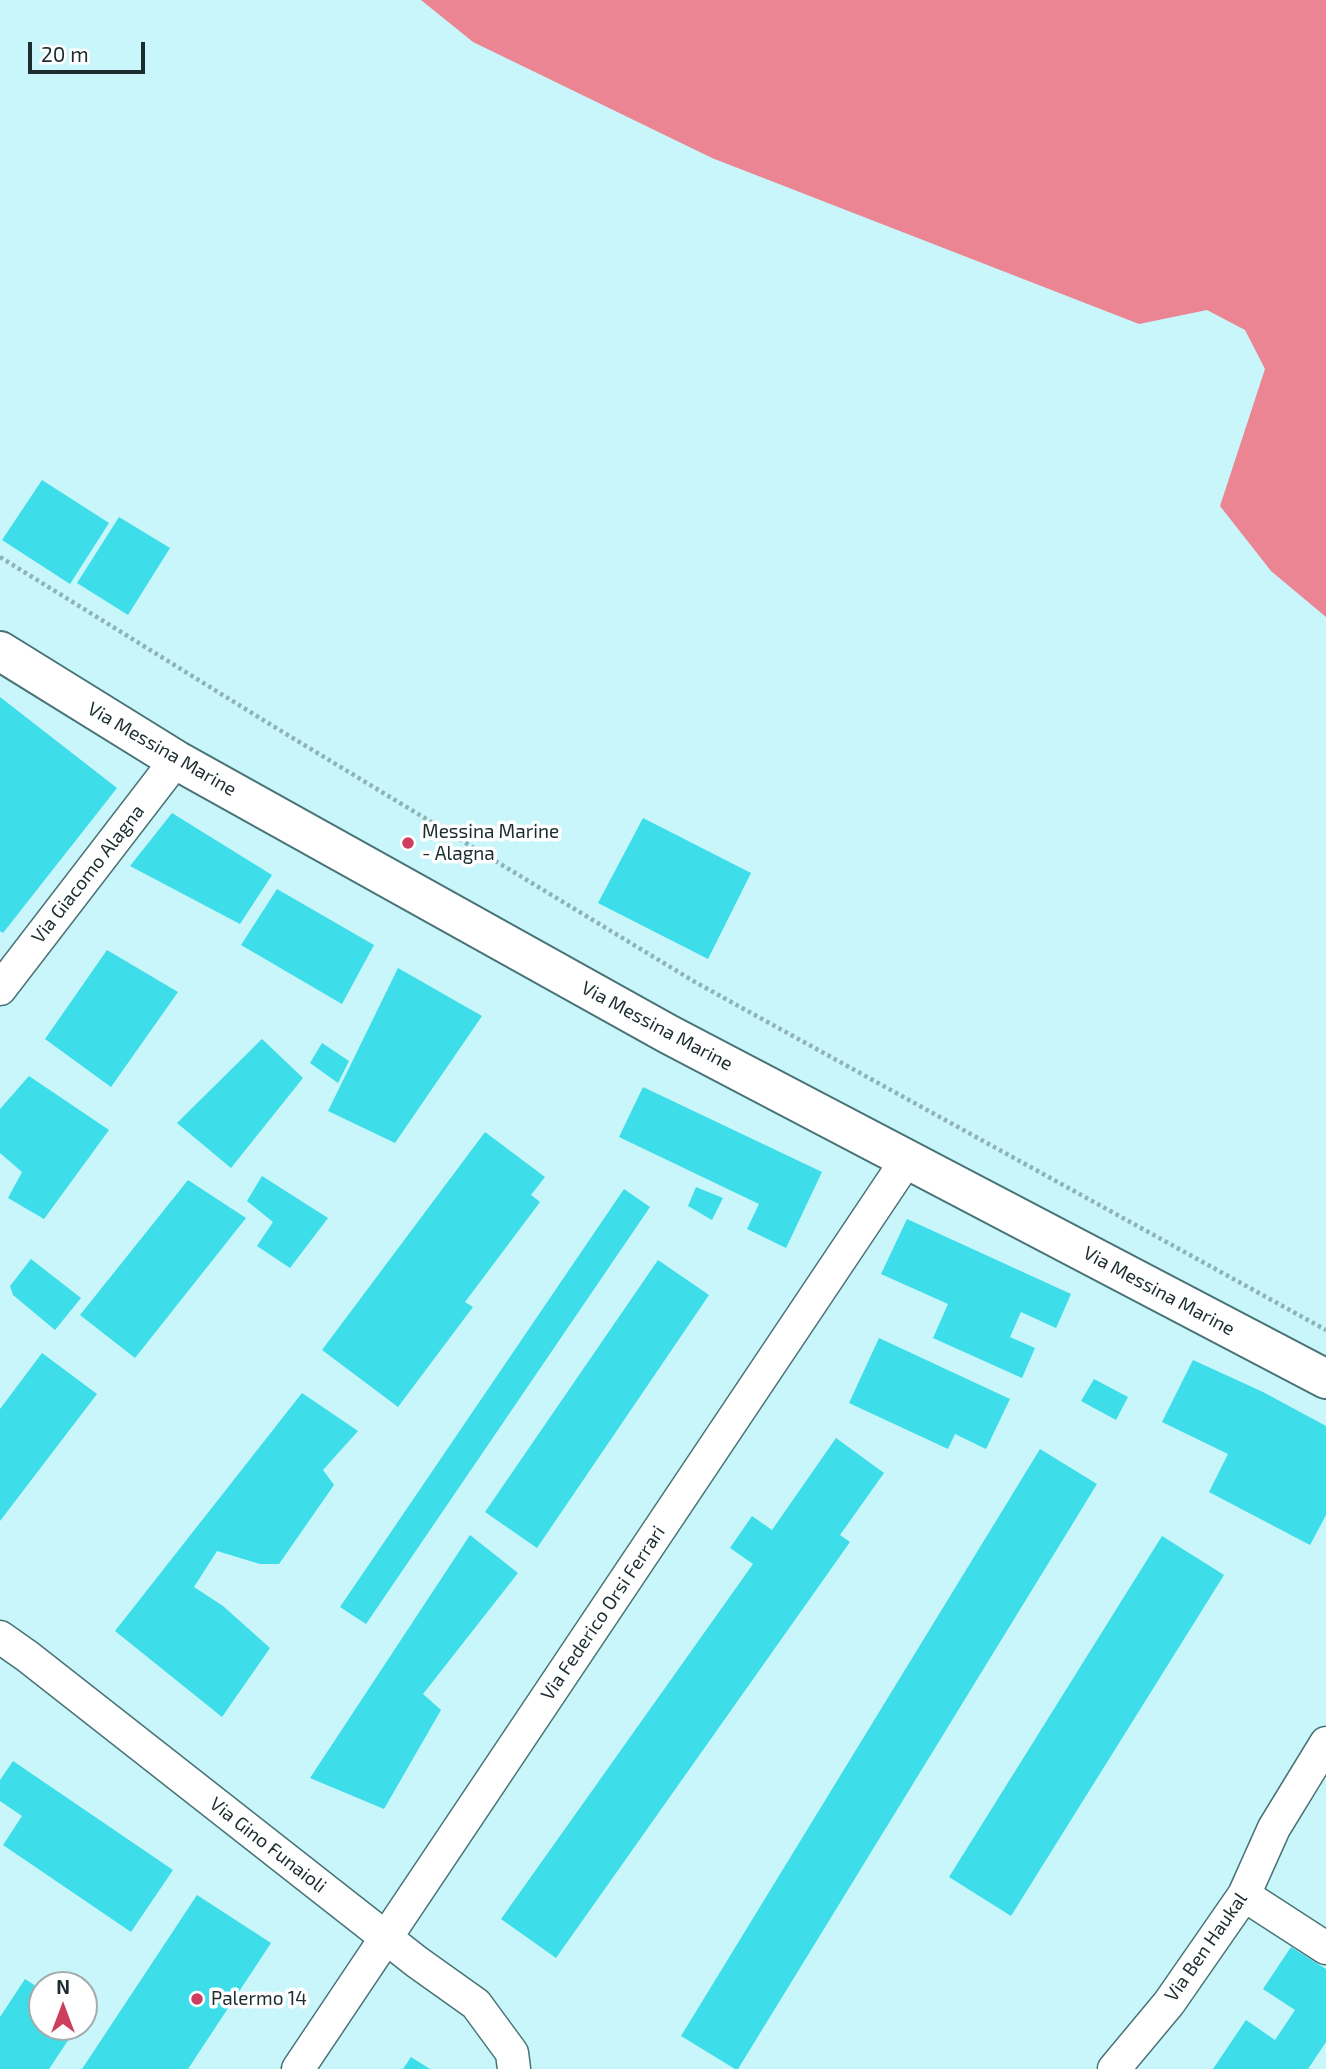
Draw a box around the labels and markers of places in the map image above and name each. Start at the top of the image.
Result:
place label: Messina Marine - Alagna [422,821,559,865]
marker: Messina Marine - Alagna [400,835,416,851]
place label: Palermo 14 [211,1988,307,2010]
marker: Palermo 14 [189,1991,205,2007]

